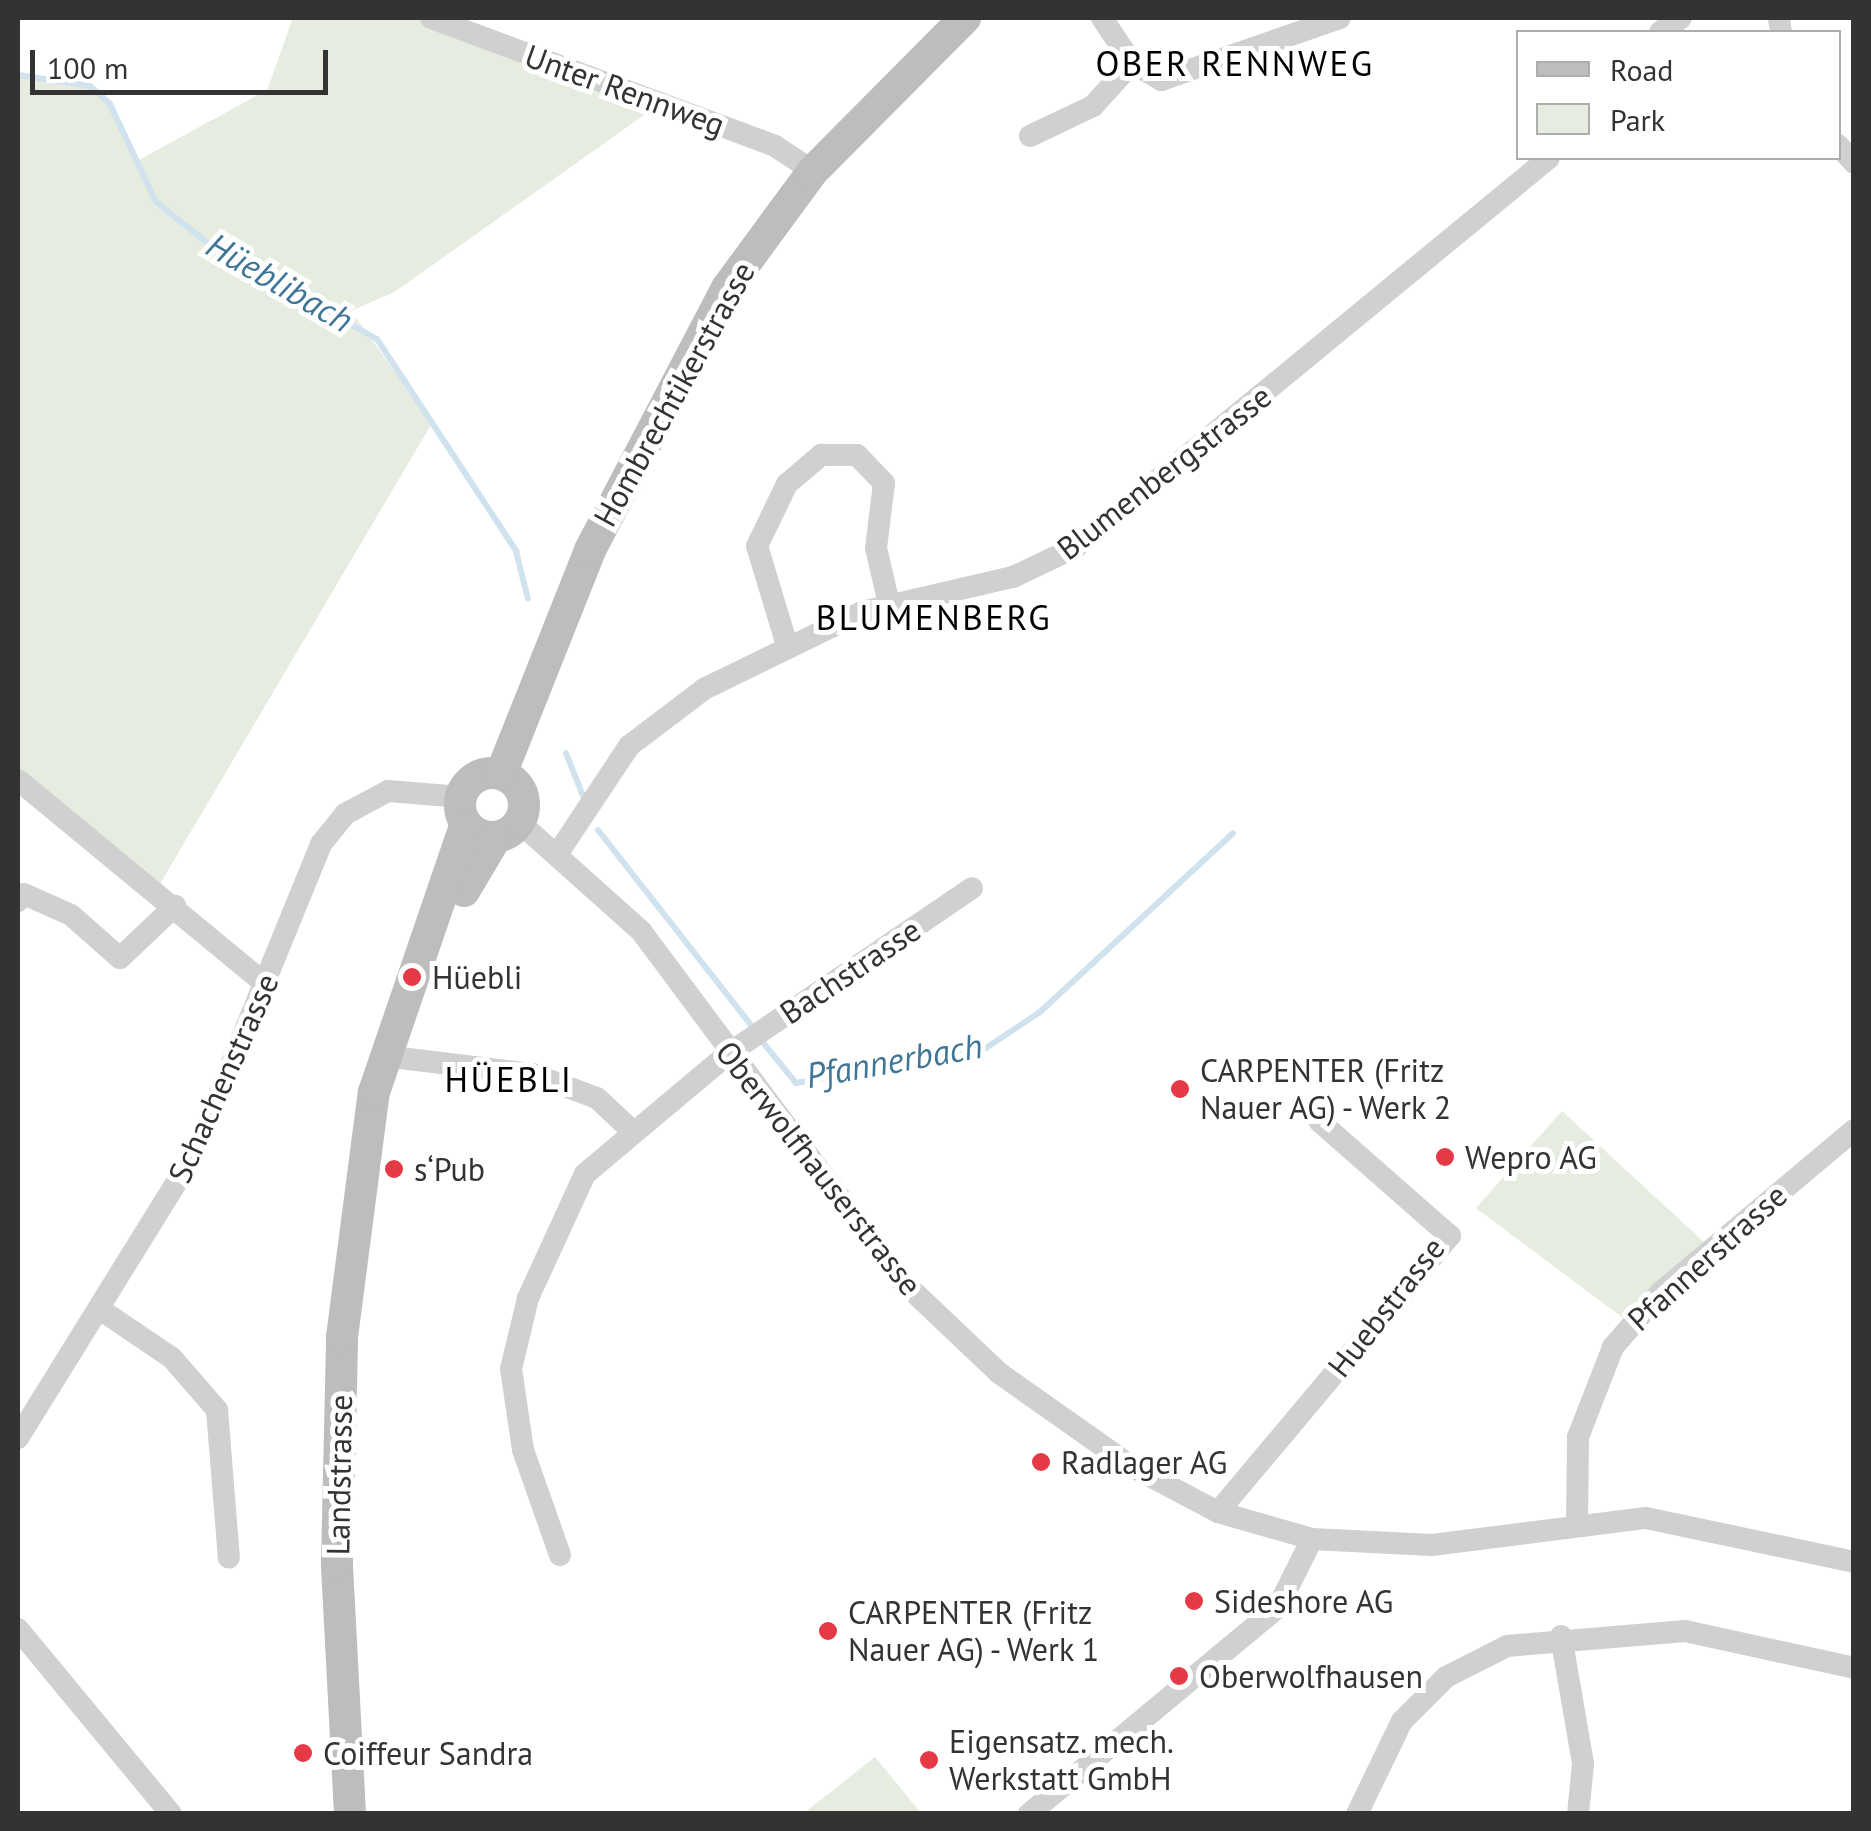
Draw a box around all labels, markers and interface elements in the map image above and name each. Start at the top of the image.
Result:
scale bar [35,30,332,92]
legend [1516,30,1841,160]
street label: Unter Rennweg [520,36,730,144]
district label: OBER RENNWEG [1095,42,1375,84]
text: 100 m [47,48,128,87]
text: Road [1610,50,1674,89]
text: Park [1610,100,1665,139]
water label: Hüeblibach [199,223,361,341]
street label: Hombrechtikerstrasse [585,255,763,533]
street label: Blumenbergstrasse [1049,377,1279,567]
district label: BLUMENBERG [816,596,1052,638]
street label: Bachstrasse [773,910,927,1032]
place label: Hüebli [432,958,522,996]
marker: Hüebli [401,966,423,988]
street label: Schachenstrasse [160,968,286,1188]
water label: Pfannerbach [803,1024,985,1096]
street label: Oberwolfhauserstrasse [708,1033,930,1303]
place label: CARPENTER (Fritz Nauer AG) - Werk 2 [1200,1052,1459,1127]
district label: HÜEBLI [445,1058,573,1100]
marker: CARPENTER (Fritz Nauer AG) - Werk 2 [1169,1078,1191,1100]
place label: Wepro AG [1465,1138,1598,1176]
marker: Wepro AG [1434,1146,1456,1168]
place label: s‘Pub [414,1150,485,1188]
marker: s‘Pub [383,1158,405,1180]
street label: Pfannerstrasse [1620,1176,1794,1338]
street label: Huebstrasse [1320,1230,1452,1384]
street label: Landstrasse [318,1394,360,1556]
place label: Radlager AG [1061,1443,1228,1481]
marker: Radlager AG [1030,1451,1052,1473]
place label: Sideshore AG [1214,1582,1394,1620]
marker: Sideshore AG [1183,1590,1205,1612]
place label: CARPENTER (Fritz Nauer AG) - Werk 1 [848,1594,1107,1669]
marker: CARPENTER (Fritz Nauer AG) - Werk 1 [817,1620,839,1642]
place label: Oberwolfhausen [1199,1657,1423,1695]
marker: Oberwolfhausen [1168,1665,1190,1687]
place label: Eigensatz. mech. Werkstatt GmbH [949,1723,1176,1798]
place label: Coiffeur Sandra [323,1734,533,1772]
marker: Coiffeur Sandra [292,1742,314,1764]
marker: Eigensatz. mech. Werkstatt GmbH [918,1749,940,1771]

